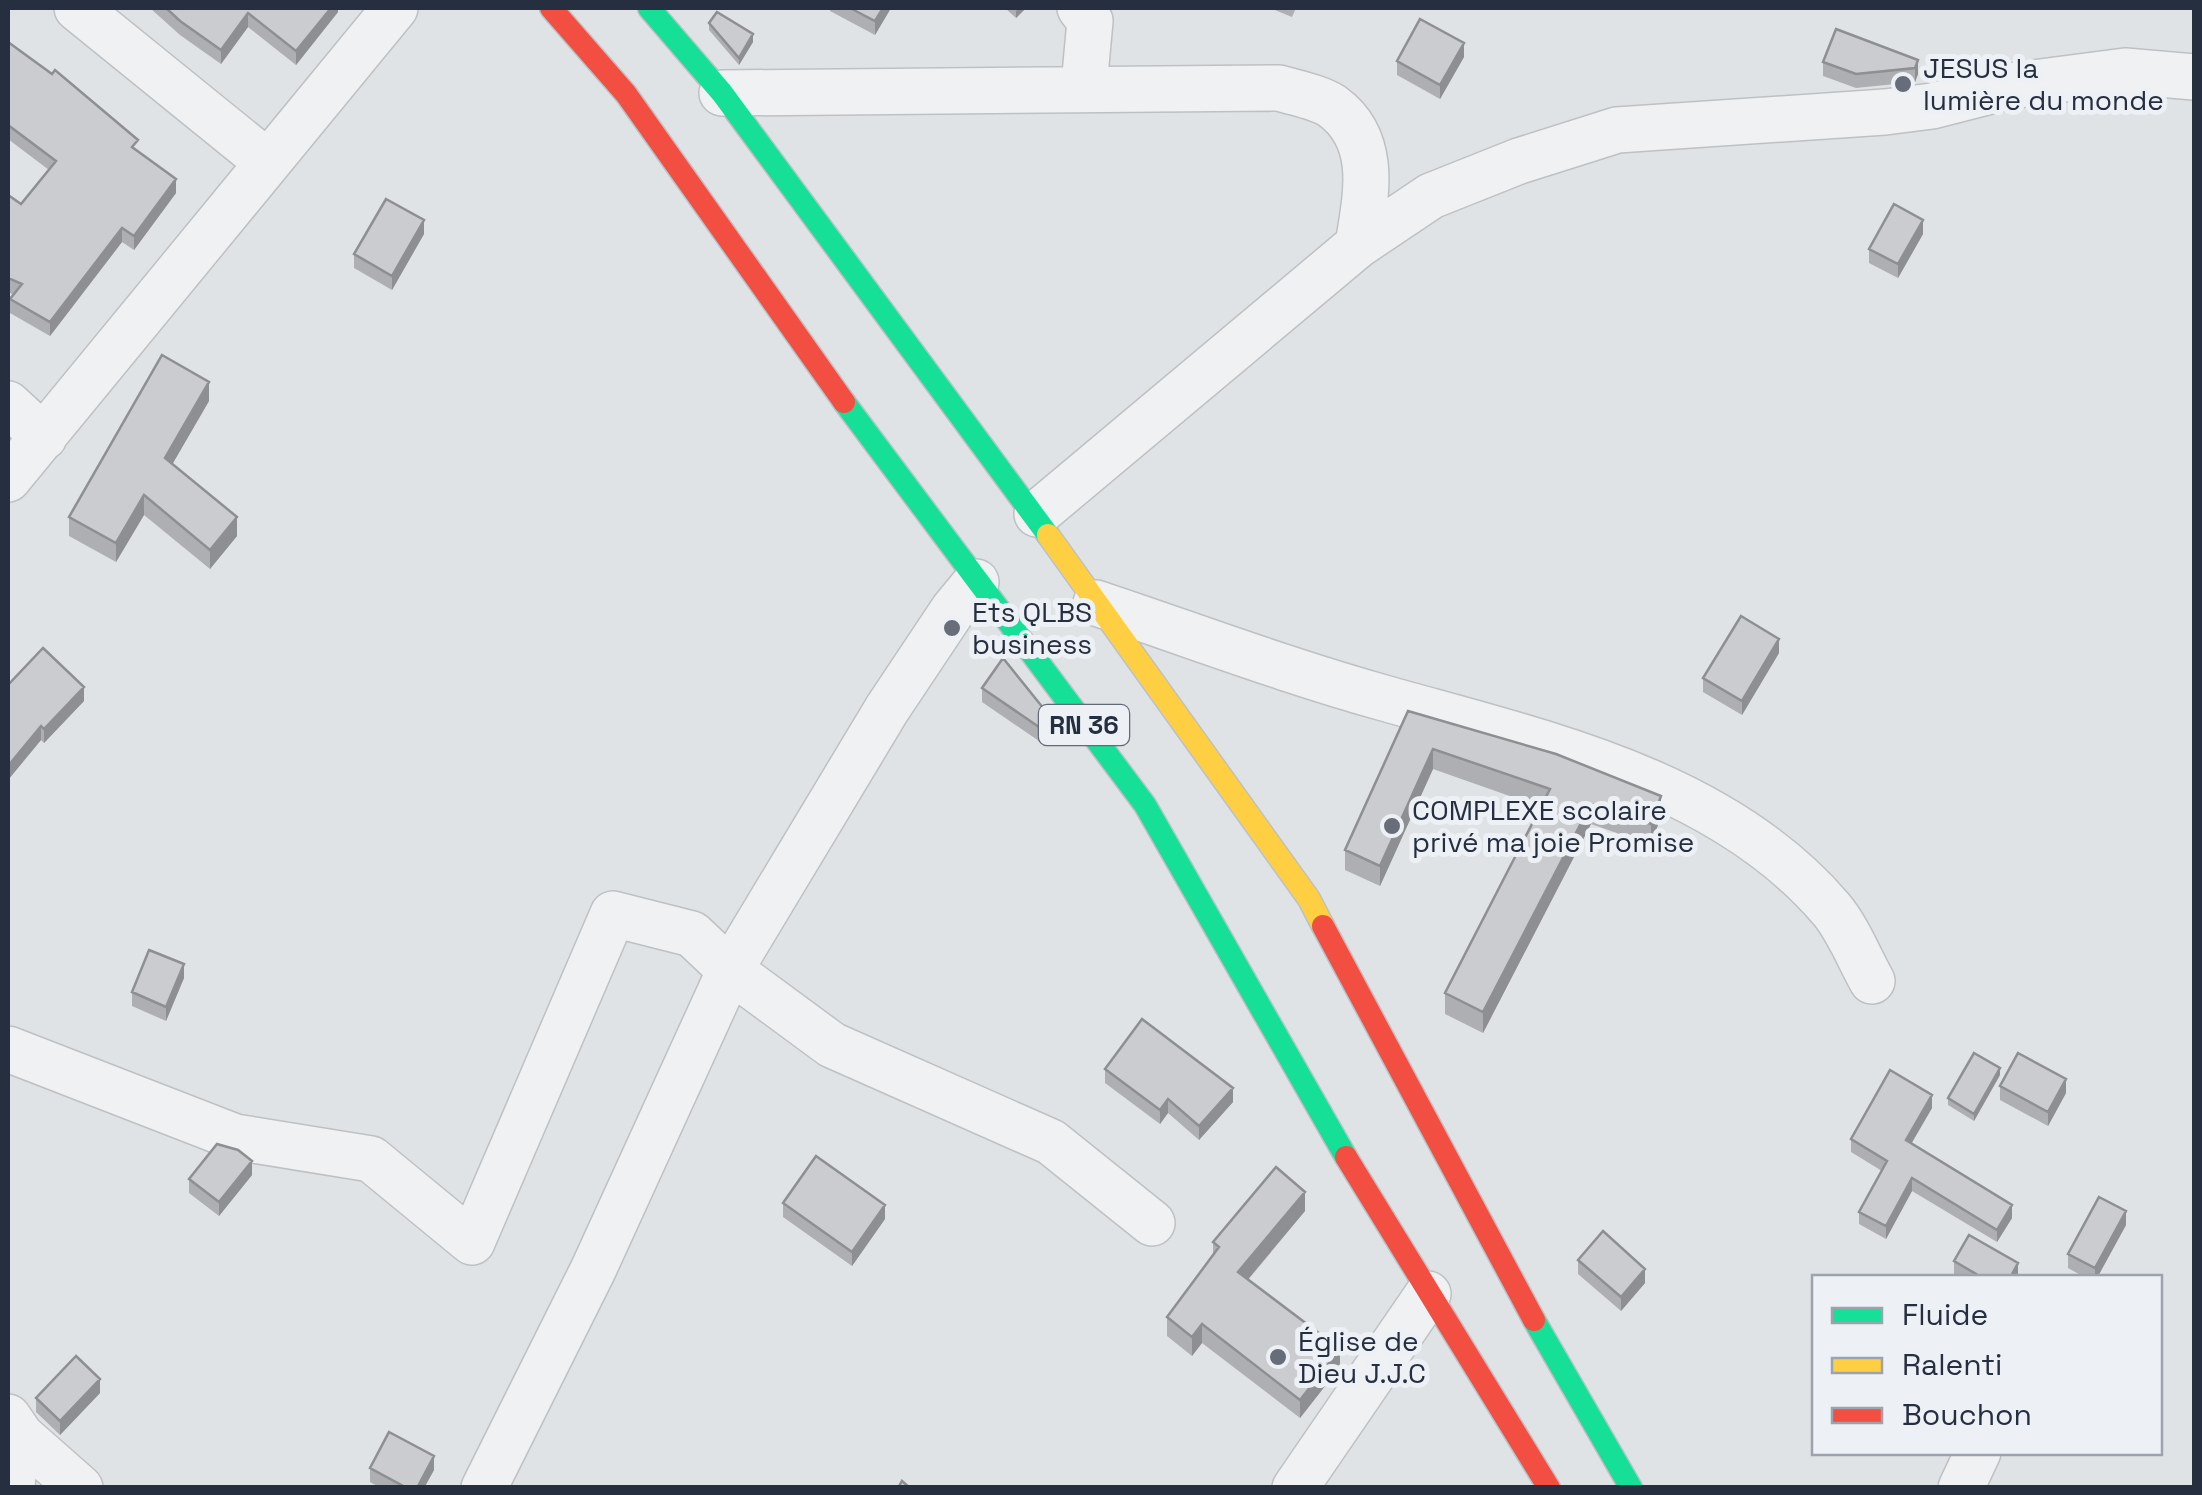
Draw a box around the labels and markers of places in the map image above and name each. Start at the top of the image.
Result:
place label: JESUS la lumière du monde [1923,50,2164,118]
marker: JESUS la lumière du monde [1892,73,1914,95]
place label: Ets QLBS business [972,594,1092,662]
marker: Ets QLBS business [941,617,963,639]
place label: COMPLEXE scolaire privé ma joie Promise [1412,792,1694,860]
marker: COMPLEXE scolaire privé ma joie Promise [1381,815,1403,837]
place label: Église de Dieu J.J.C [1298,1323,1426,1391]
marker: Église de Dieu J.J.C [1267,1346,1289,1368]

